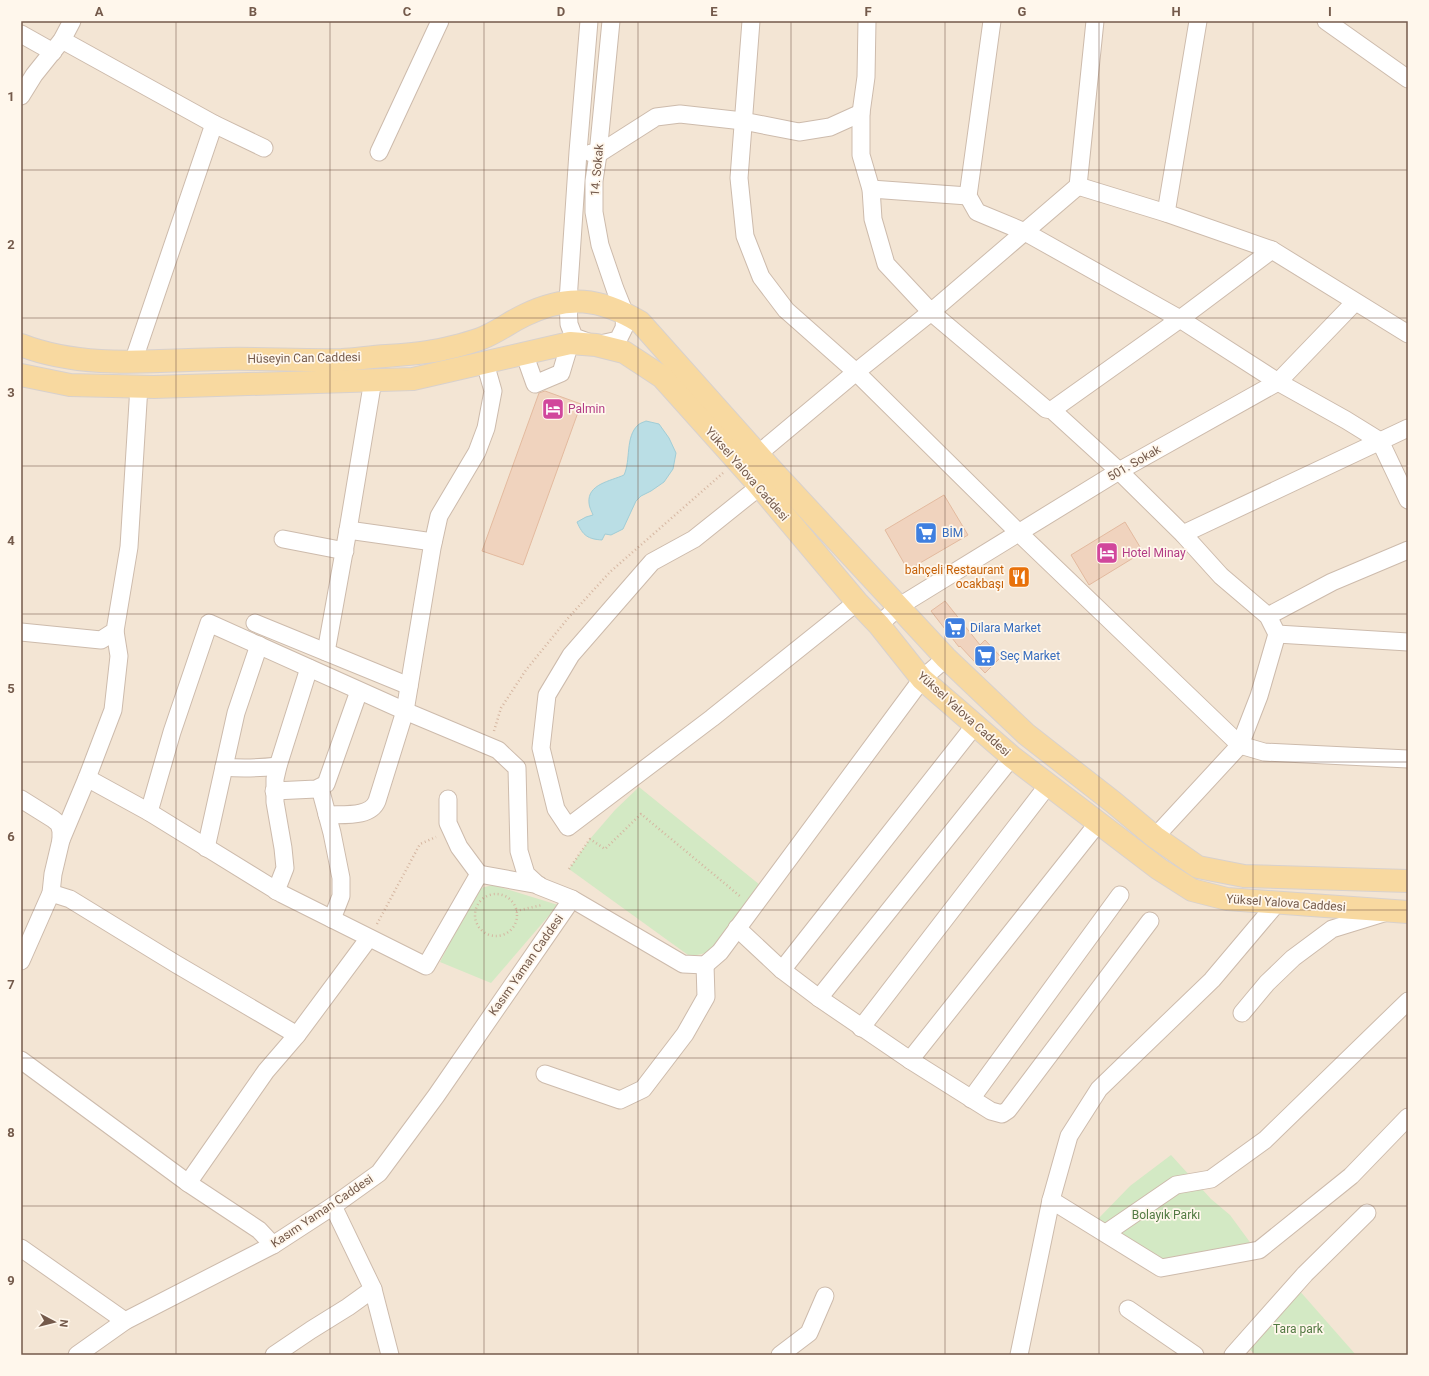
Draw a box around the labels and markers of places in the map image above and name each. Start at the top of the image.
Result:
hotel icon: Palmin [540,396,566,422]
place label: Palmin [568,402,605,416]
supermarket icon: BİM [913,520,939,546]
place label: BİM [942,525,963,540]
hotel icon: Hotel Minay [1094,540,1120,566]
place label: Hotel Minay [1122,546,1186,560]
place label: bahçeli Restaurant ocakbaşı [905,563,1004,591]
restaurant icon: bahçeli Restaurant ocakbaşı [1006,564,1032,590]
supermarket icon: Dilara Market [942,615,968,641]
place label: Dilara Market [970,621,1041,635]
supermarket icon: Seç Market [972,643,998,669]
place label: Seç Market [1000,649,1060,663]

